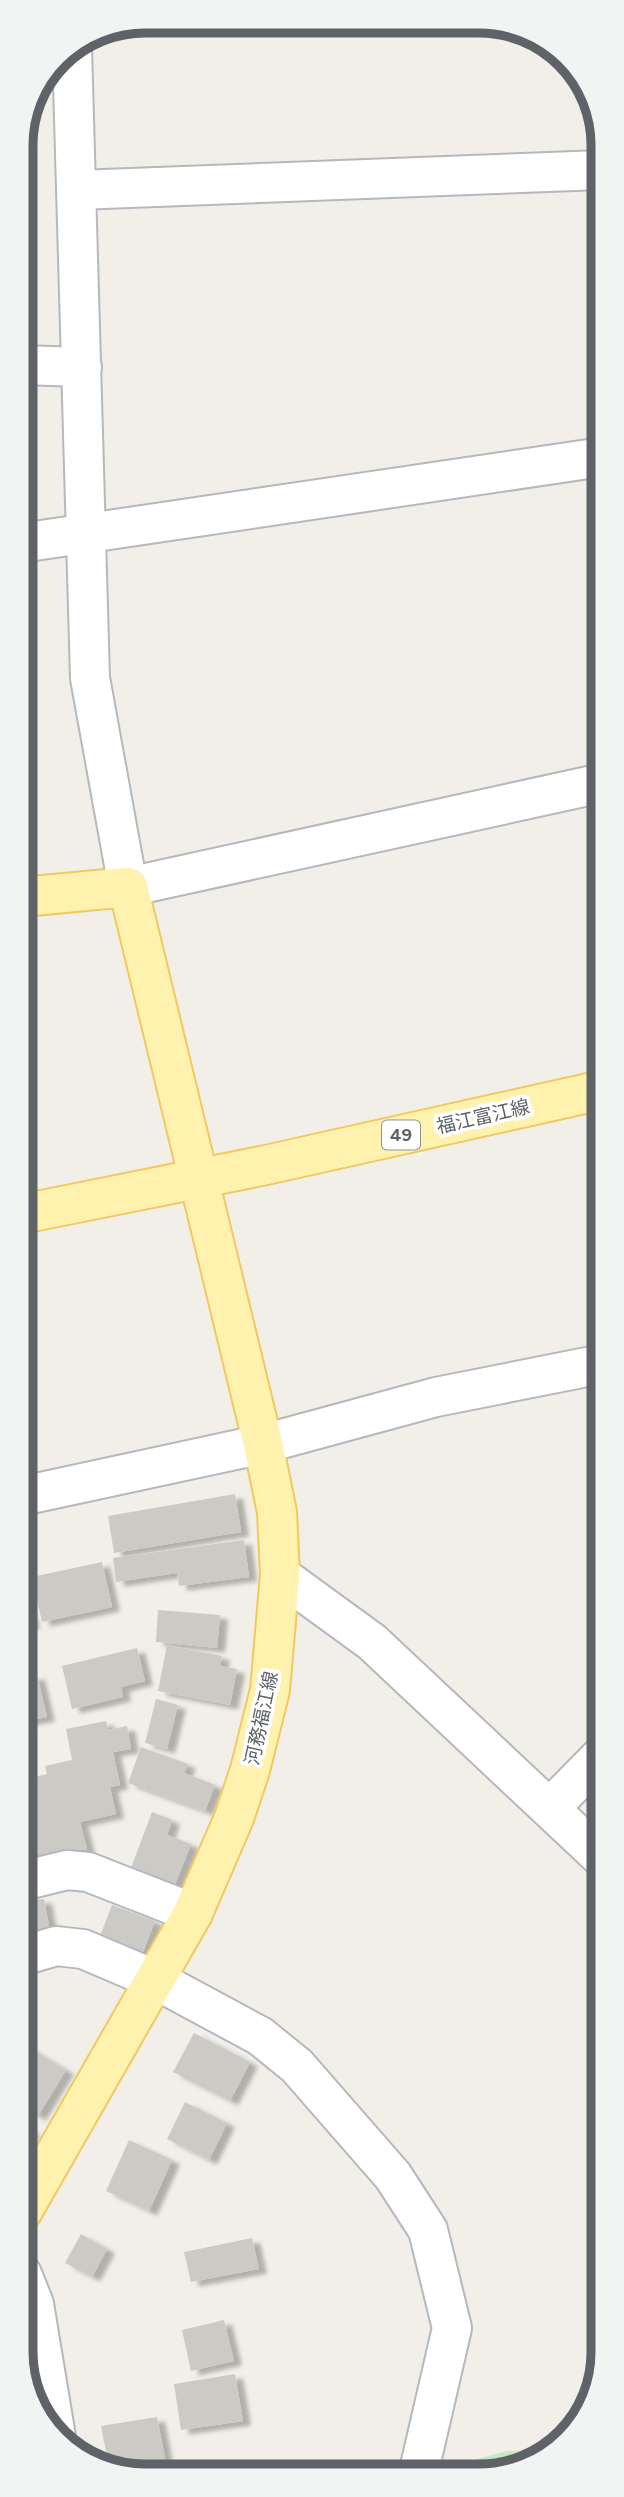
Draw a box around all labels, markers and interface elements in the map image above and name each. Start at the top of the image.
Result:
street label: 福江富江線 [434,1095,532,1138]
road number: 49 [382,1120,420,1150]
street label: 河務福江線 [240,1669,283,1767]

